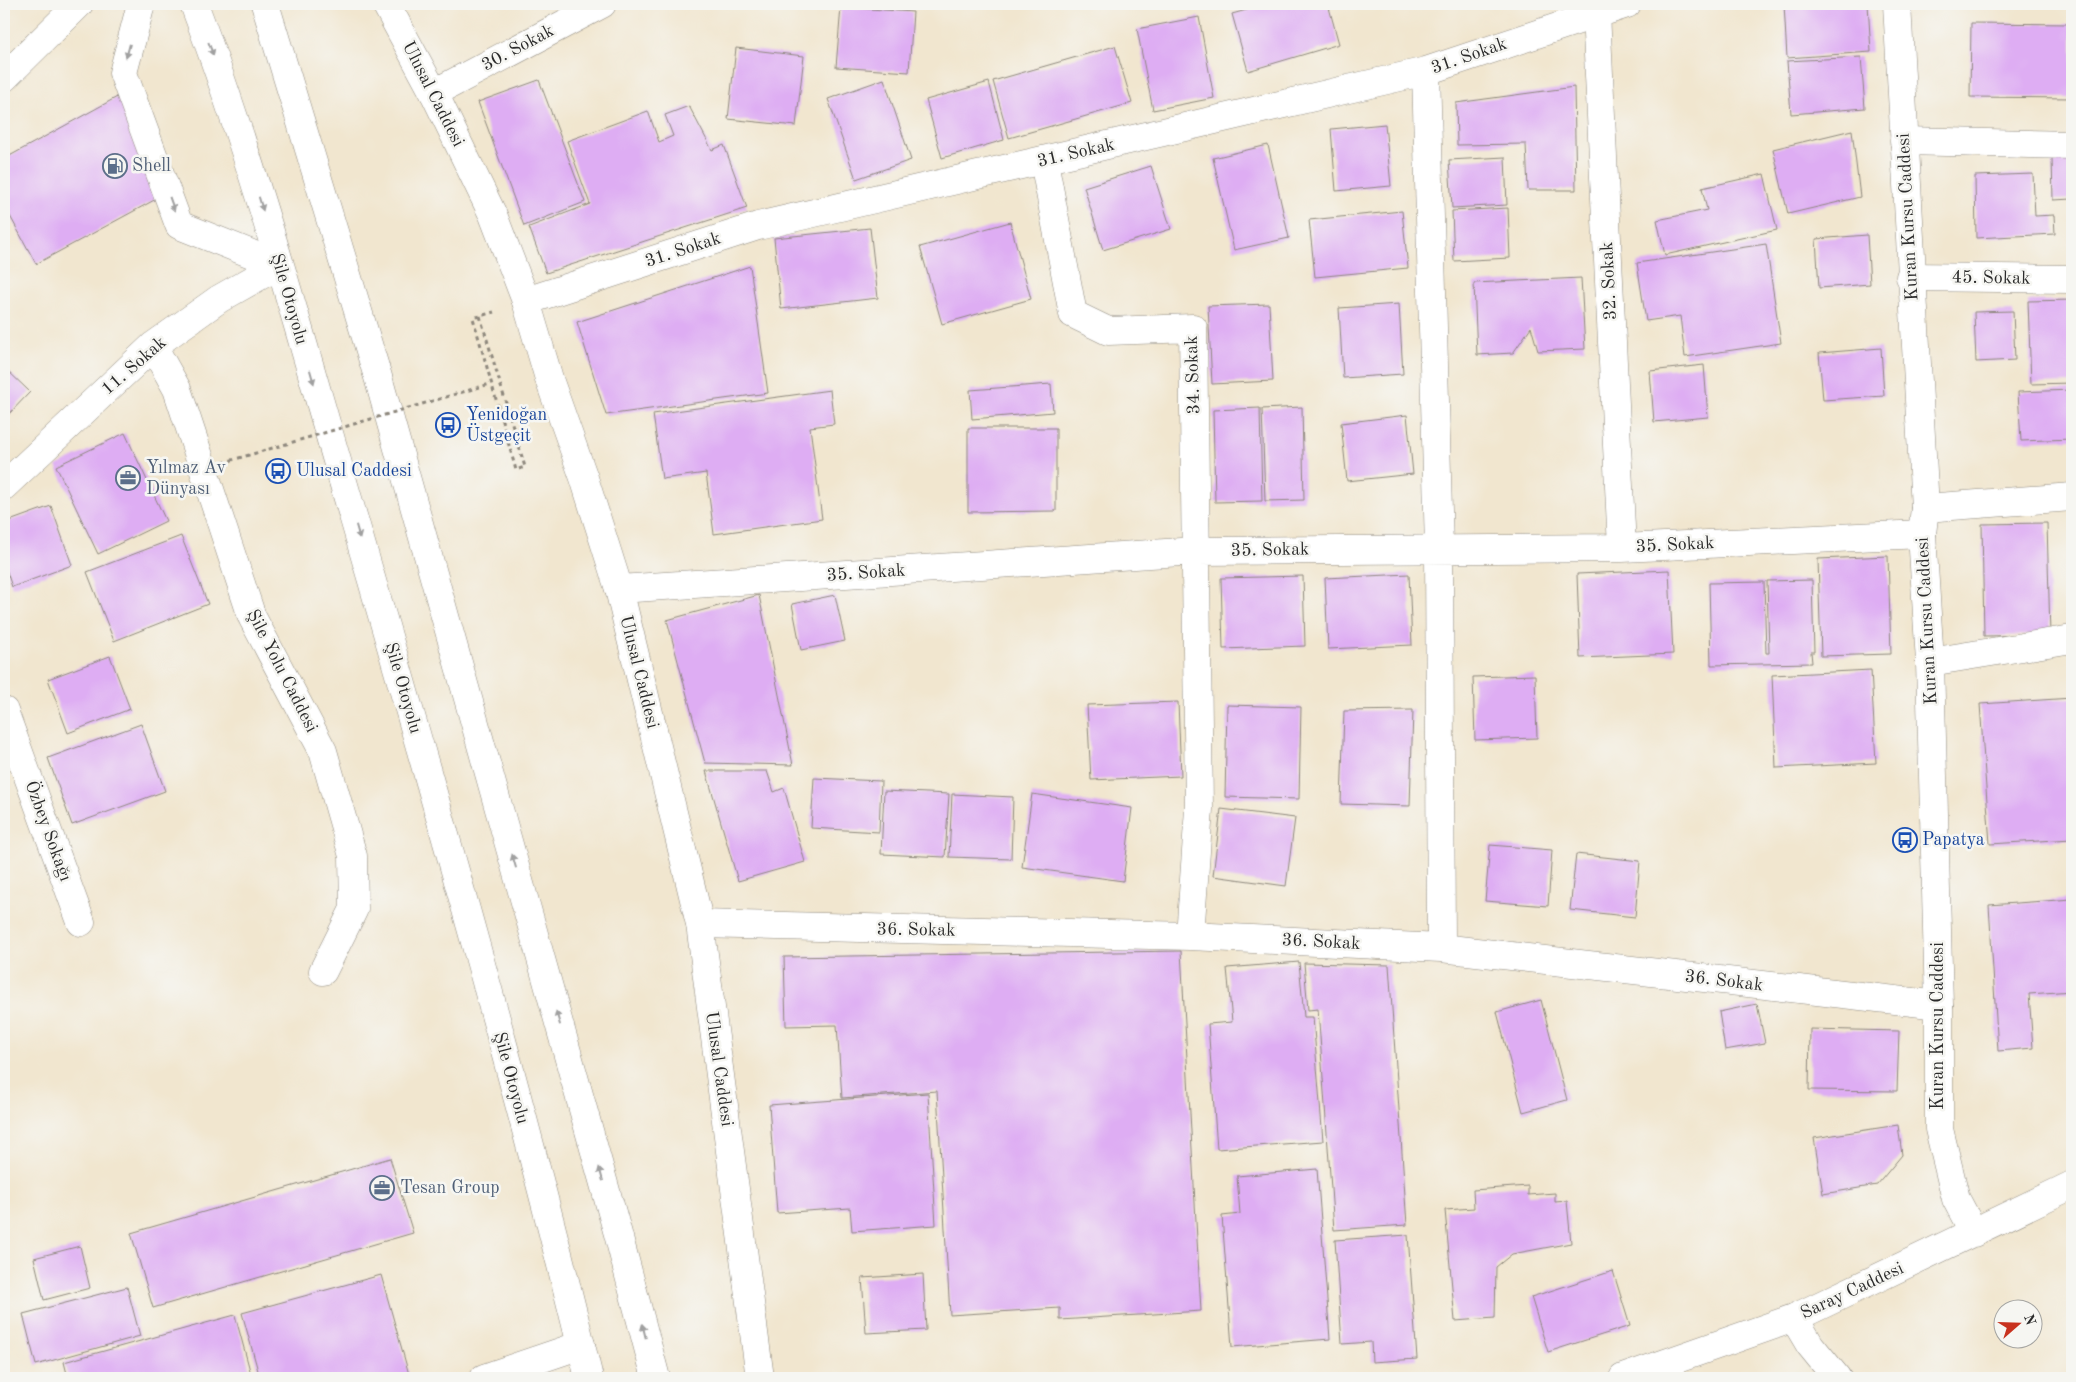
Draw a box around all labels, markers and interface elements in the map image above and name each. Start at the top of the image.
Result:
street label: 30. Sokak [479,22,557,74]
street label: 31. Sokak [1429,35,1509,77]
street label: Ulusal Caddesi [399,38,467,150]
one-way arrow [207,42,215,57]
one-way arrow [124,43,132,58]
street label: Kuran Kursu Caddesi [1895,133,1921,301]
street label: 31. Sokak [1036,135,1116,171]
fuel station icon: Shell [102,153,128,179]
place label: Shell [132,157,171,175]
one-way arrow [168,197,176,212]
one-way arrow [257,197,265,212]
street label: 31. Sokak [643,229,723,271]
street label: 32. Sokak [1598,241,1620,321]
street label: Şile Otoyolu [267,251,311,347]
street label: 45. Sokak [1952,268,2030,288]
street label: 11. Sokak [98,333,170,399]
street label: 34. Sokak [1183,335,1203,415]
one-way arrow [308,369,316,384]
place label: Yenidoğan Üstgeçit [466,406,548,445]
bus stop icon: Yenidoğan Üstgeçit [435,412,461,438]
bus stop icon: Ulusal Caddesi [265,458,291,484]
place label: Yılmaz Av Dünyası [146,459,226,498]
place label: Ulusal Caddesi [296,462,412,480]
office icon: Yılmaz Av Dünyası [115,465,141,491]
one-way arrow [354,525,362,540]
street label: 35. Sokak [1635,534,1715,556]
street label: Kuran Kursu Caddesi [1914,537,1940,705]
street label: 35. Sokak [1231,540,1309,560]
street label: 35. Sokak [826,561,906,585]
street label: Şile Yolu Caddesi [243,607,321,735]
street label: Ulusal Caddesi [616,614,662,730]
street label: Şile Otoyolu [381,640,425,736]
street label: Özbey Sokağı [21,777,78,884]
bus stop icon: Papatya [1892,827,1918,853]
place label: Papatya [1922,831,1985,849]
one-way arrow [510,853,518,869]
street label: 36. Sokak [877,920,955,940]
street label: 36. Sokak [1281,931,1361,953]
street label: Kuran Kursu Caddesi [1929,942,1947,1110]
street label: 36. Sokak [1684,967,1764,995]
one-way arrow [553,1010,561,1025]
street label: Ulusal Caddesi [702,1010,736,1128]
street label: Şile Otoyolu [490,1030,532,1126]
one-way arrow [597,1167,605,1182]
office icon: Tesan Group [369,1175,395,1201]
place label: Tesan Group [400,1179,500,1197]
street label: Saray Caddesi [1798,1259,1906,1323]
north arrow [1994,1300,2044,1350]
text: N [2021,1312,2038,1328]
one-way arrow [639,1324,647,1339]

